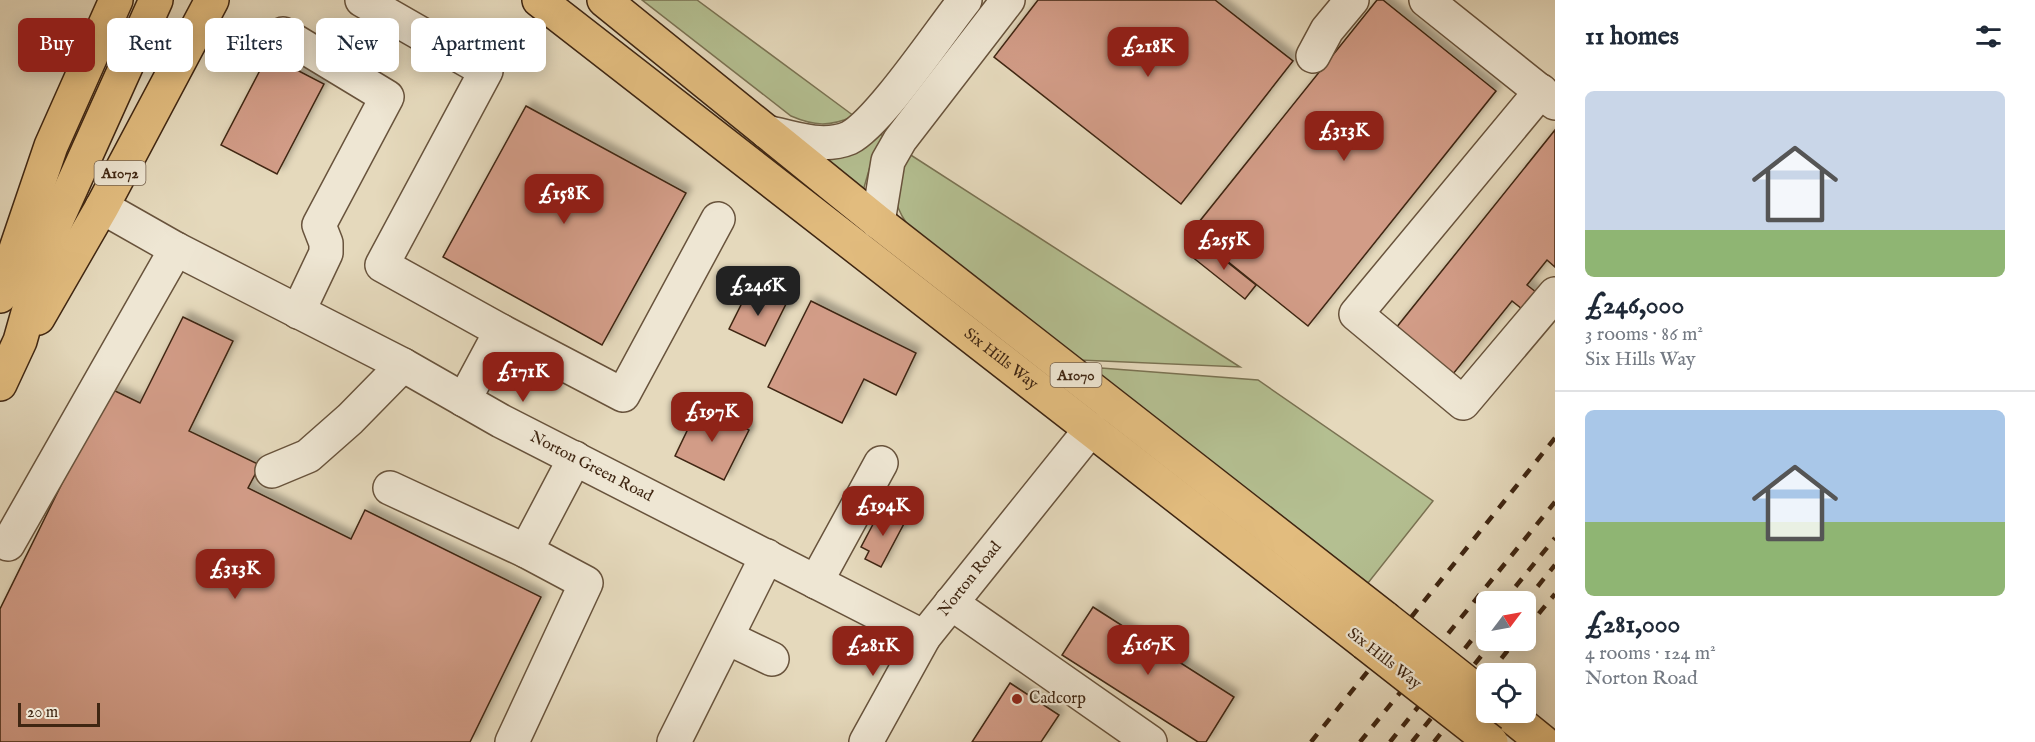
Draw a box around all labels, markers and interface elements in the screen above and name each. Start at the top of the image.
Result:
chip: Buy [18,18,95,72]
chip: Rent [107,18,193,72]
chip: Filters [205,18,304,72]
chip: New [316,18,399,72]
chip: Apartment [411,18,546,72]
text: 11 homes [1585,20,1679,53]
icon: filters [1972,20,2005,53]
pin: £218K [1106,27,1190,78]
text: £218K [1122,34,1175,59]
pin: £313K [1302,111,1386,162]
text: £313K [1319,118,1369,143]
icon: home [1741,130,1849,238]
road number: A1072 [94,161,146,185]
pin: £158K [522,174,606,225]
text: £158K [539,181,589,206]
pin: £255K [1182,220,1266,271]
text: £255K [1198,227,1250,252]
pin: £246K [716,266,800,317]
text: £246K [730,273,786,298]
text: £246,000 [1585,289,1684,322]
text: 3 rooms · 86 m² [1585,322,1703,347]
street label: Six Hills Way [960,324,1042,395]
text: Six Hills Way [1585,347,1696,372]
pin: £171K [481,352,565,403]
text: £171K [497,359,549,384]
road number: A1070 [1050,363,1102,387]
pin: £197K [670,392,754,443]
text: £197K [685,399,739,424]
street label: Norton Green Road [526,427,656,507]
icon: home [1741,449,1849,557]
pin: £194K [841,486,925,537]
text: £194K [856,493,910,518]
street label: Norton Road [934,538,1007,621]
pin: £313K [193,549,277,600]
text: £313K [210,556,260,581]
north arrow [1476,591,1536,651]
map controls [1476,591,1536,723]
text: £281,000 [1585,608,1680,641]
street label: Six Hills Way [1343,624,1425,694]
pin: £167K [1106,625,1190,676]
pin: £281K [831,626,915,677]
text: £167K [1121,632,1175,657]
text: £281K [847,633,900,658]
text: 4 rooms · 124 m² [1585,641,1716,666]
button: locate [1476,663,1536,723]
text: Norton Road [1585,666,1698,691]
place label: Cadcorp [1029,689,1086,709]
marker: Cadcorp [1010,692,1024,706]
scale bar [18,700,100,728]
text: 20 m [27,703,58,723]

